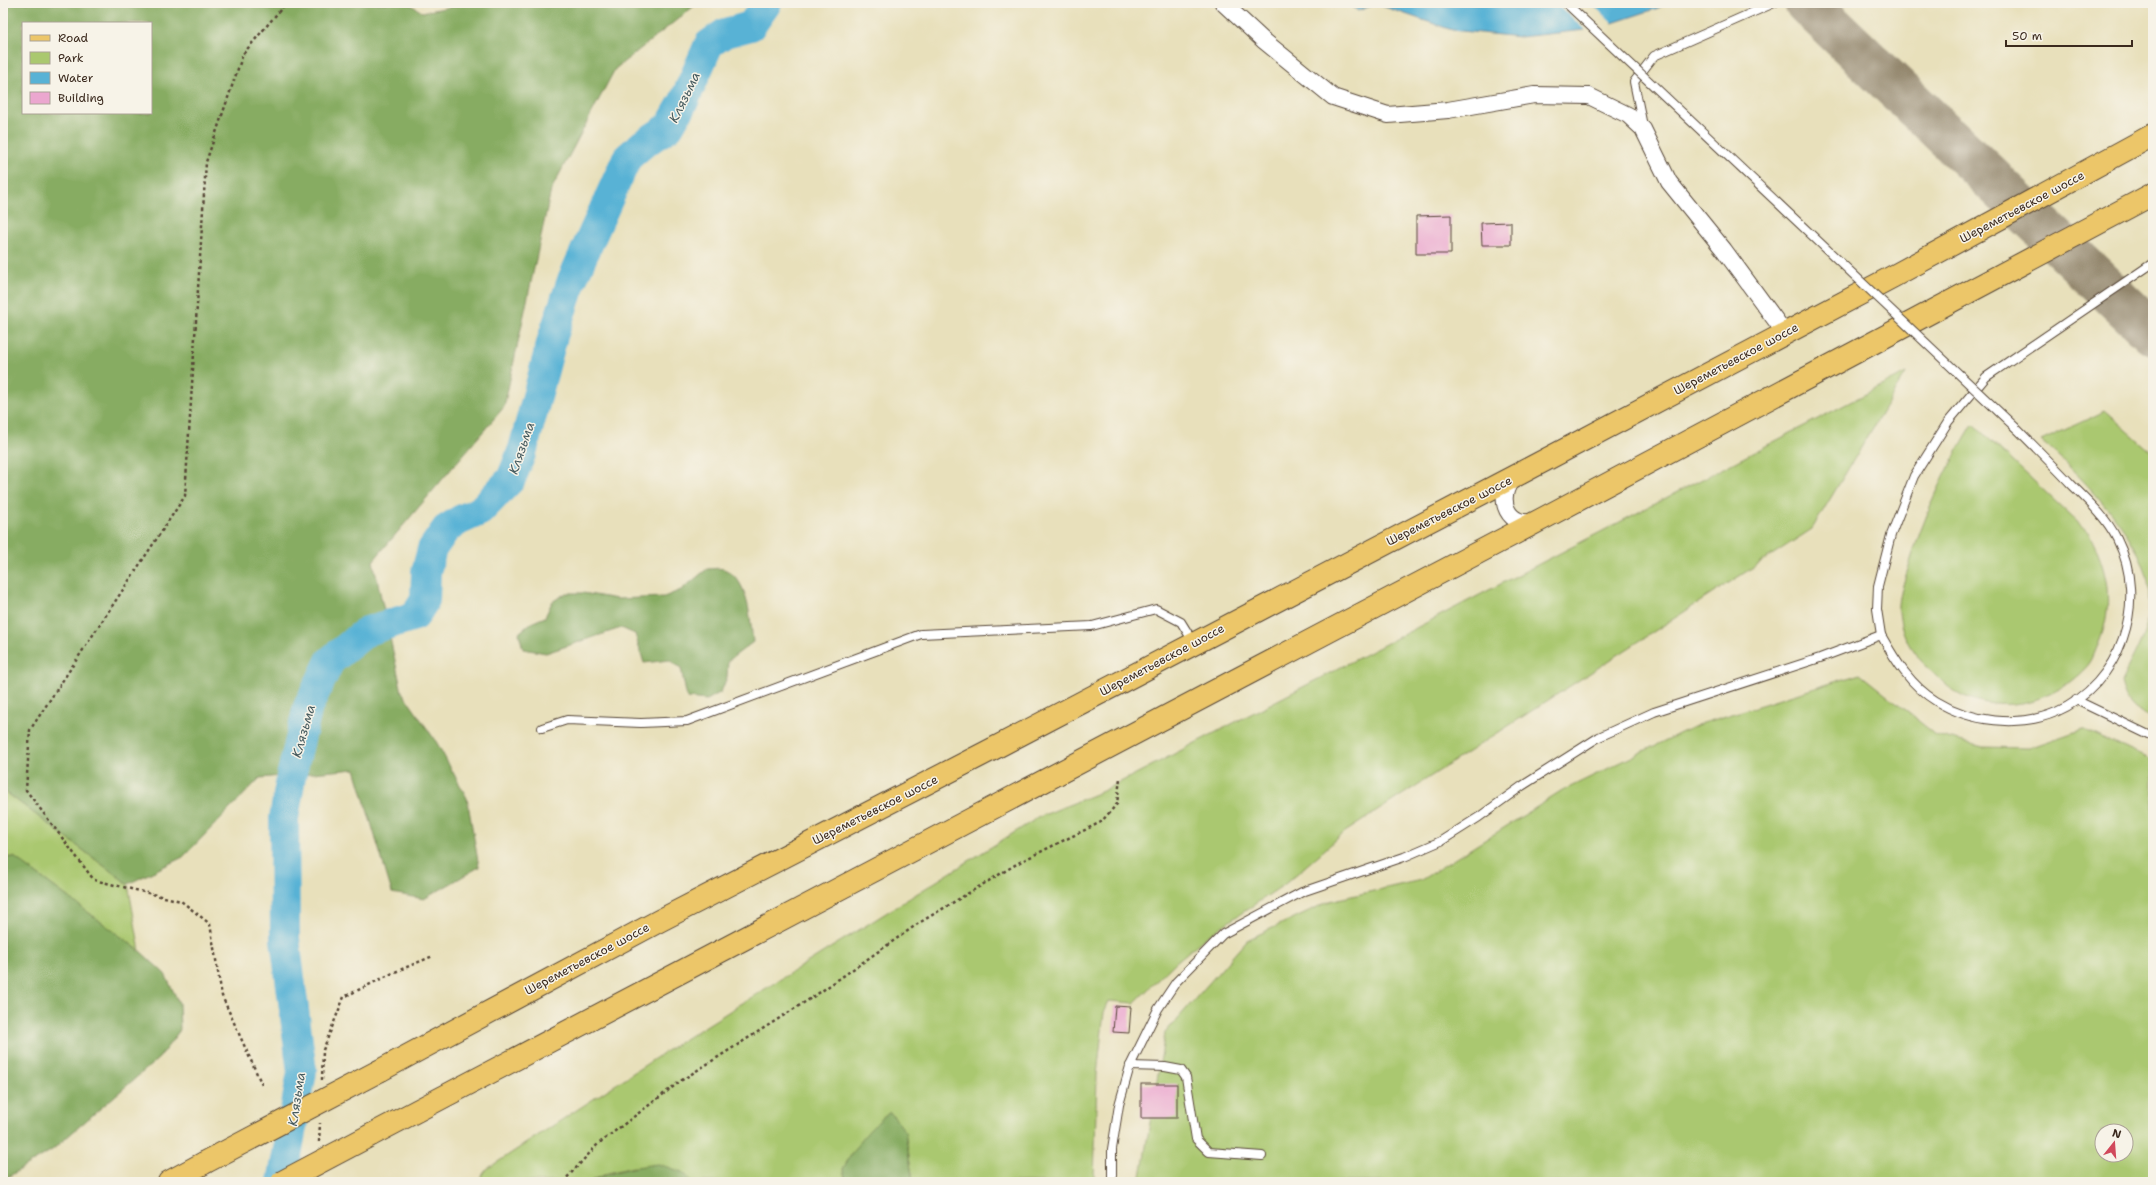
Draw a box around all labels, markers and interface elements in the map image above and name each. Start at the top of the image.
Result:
legend [22,22,152,114]
scale bar [2006,22,2132,48]
text: 50 m [2012,28,2042,44]
text: Road [58,30,89,46]
text: Park [58,50,84,66]
water label: Клязьма [665,69,704,125]
text: Water [58,70,94,86]
text: Building [58,90,104,106]
street label: Шереметьевское шоссе [1957,167,2087,247]
street label: Шереметьевское шоссе [1671,319,1801,399]
water label: Клязьма [505,420,538,477]
street label: Шереметьевское шоссе [1383,472,1515,550]
street label: Шереметьевское шоссе [1097,620,1227,700]
water label: Клязьма [288,703,319,760]
street label: Шереметьевское шоссе [809,771,941,849]
street label: Шереметьевское шоссе [522,919,652,999]
water label: Клязьма [284,1071,309,1127]
north arrow [2094,1123,2134,1163]
text: N [2110,1125,2123,1142]

